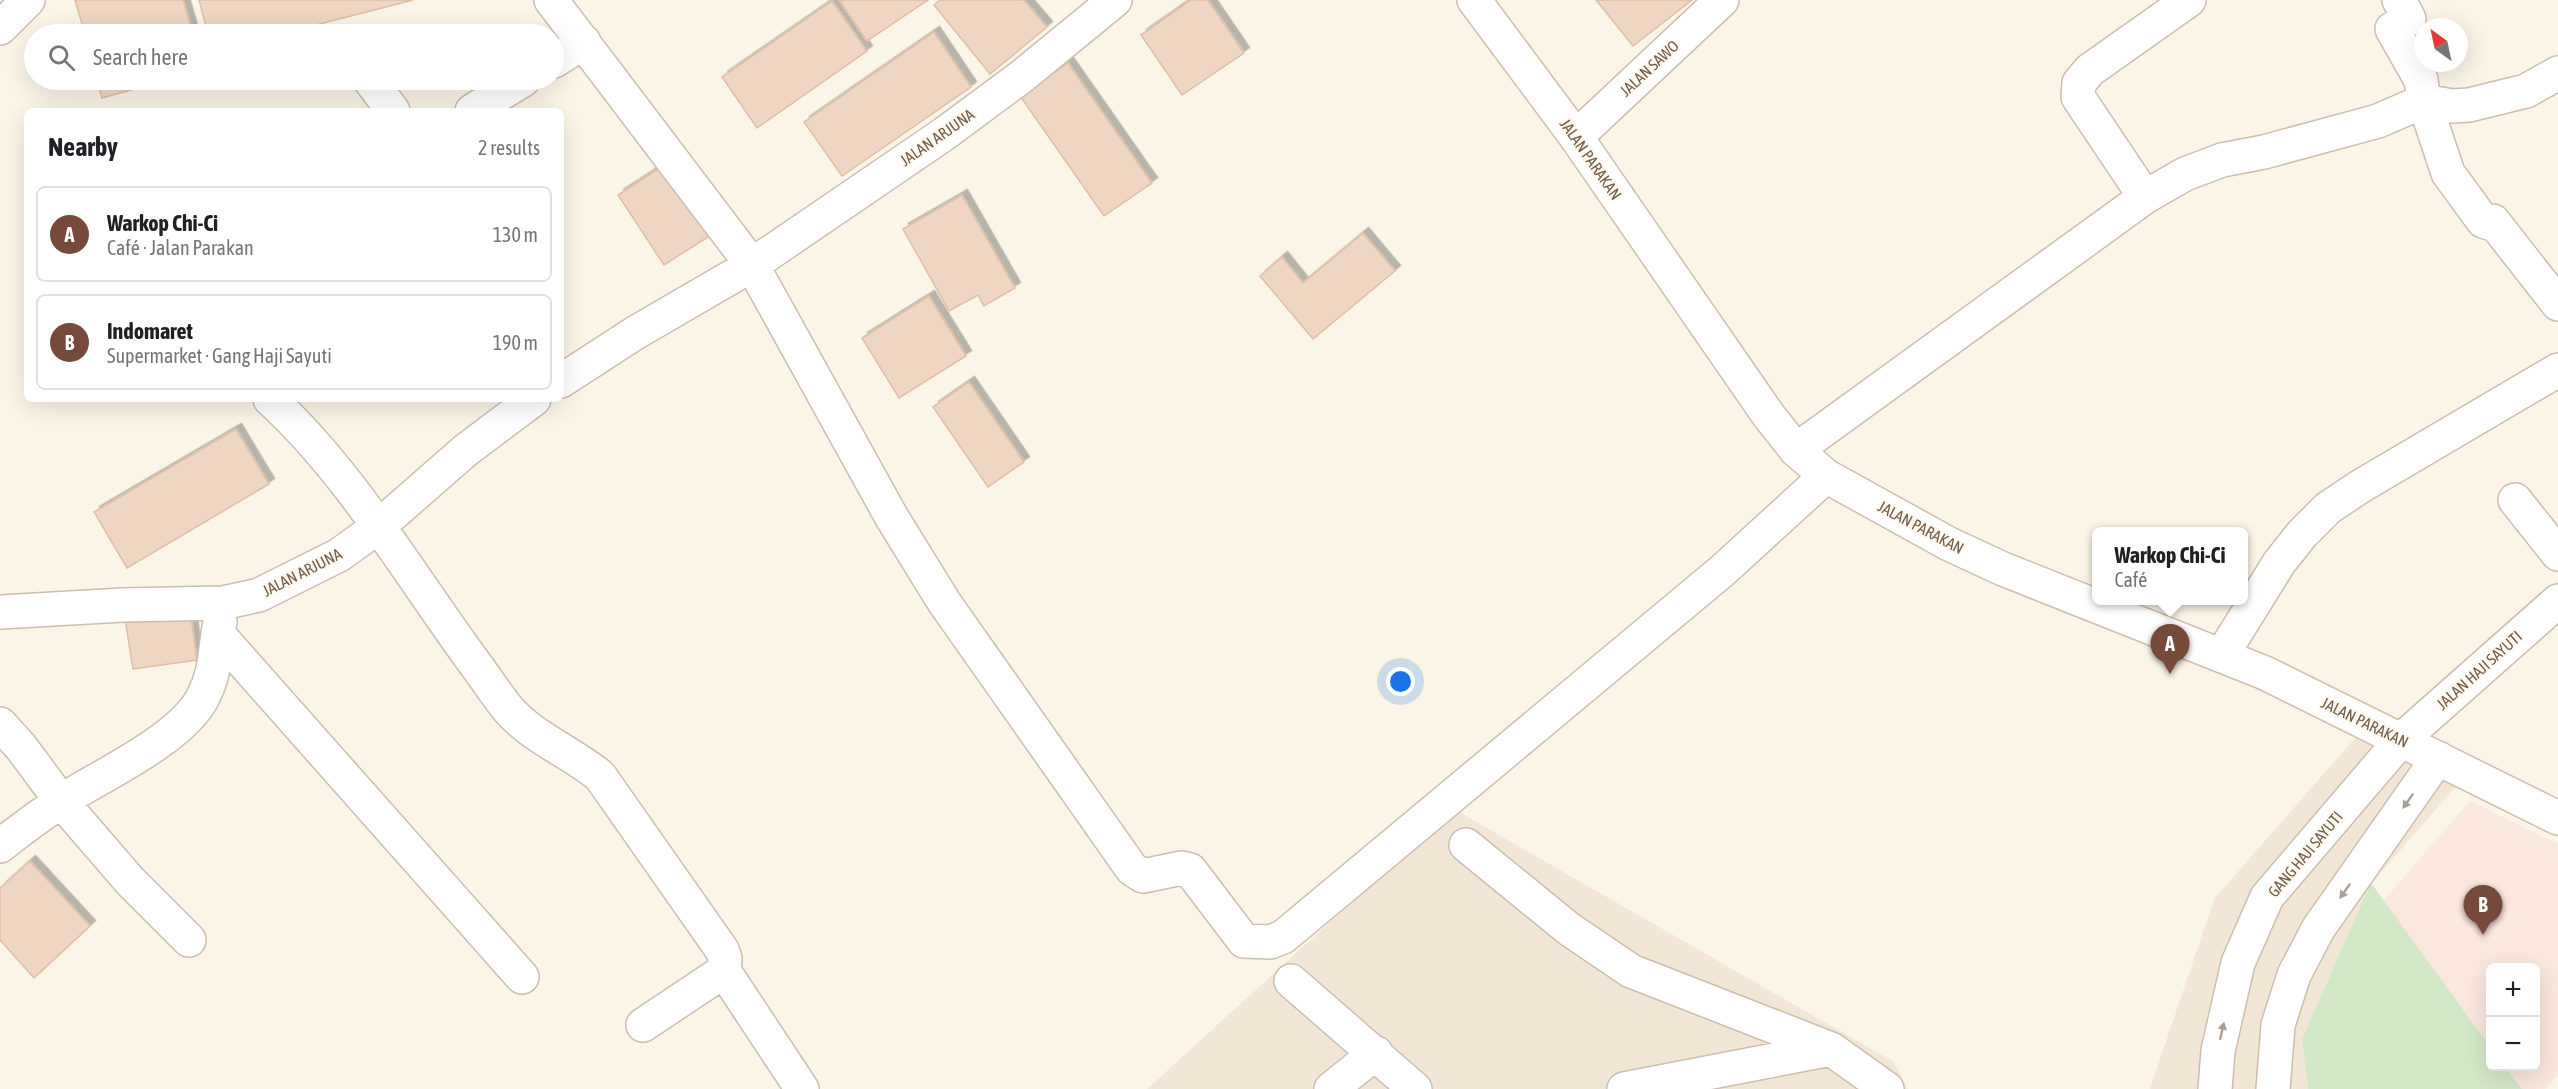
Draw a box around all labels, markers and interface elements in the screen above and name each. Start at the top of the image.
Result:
north arrow [2414,18,2468,72]
search box [24,24,564,90]
street label: JALAN SAWO [1616,36,1682,100]
icon: search [45,41,78,74]
text: Search here [93,44,188,70]
street label: JALAN ARJUNA [896,105,978,169]
street label: JALAN PARAKAN [1556,115,1626,203]
text: Nearby [48,132,118,162]
text: 2 results [478,136,540,159]
text: Warkop Chi-Ci [107,210,218,236]
text: A [65,223,74,246]
text: 130 m [493,223,538,246]
text: Café · Jalan Parakan [107,236,254,259]
text: Indomaret [107,318,193,344]
text: B [65,331,74,354]
text: 190 m [493,331,538,354]
text: Supermarket · Gang Haji Sayuti [107,344,332,367]
street label: JALAN PARAKAN [1875,497,1967,557]
popup [2092,527,2248,605]
text: Warkop Chi-Ci [2114,542,2226,568]
street label: JALAN ARJUNA [259,544,345,600]
text: Café [2114,568,2147,591]
pin: A [2150,624,2190,674]
street label: JALAN HAJI SAYUTI [2433,627,2525,713]
your location [1386,667,1415,696]
street label: JALAN PARAKAN [2319,693,2411,751]
one-way arrow [2402,792,2414,808]
street label: GANG HAJI SAYUTI [2264,807,2346,901]
one-way arrow [2339,882,2351,898]
pin: B [2464,886,2502,935]
map controls [2486,963,2540,1071]
button: + [2486,963,2540,1017]
button: − [2486,1017,2540,1071]
one-way arrow [2218,1022,2228,1040]

